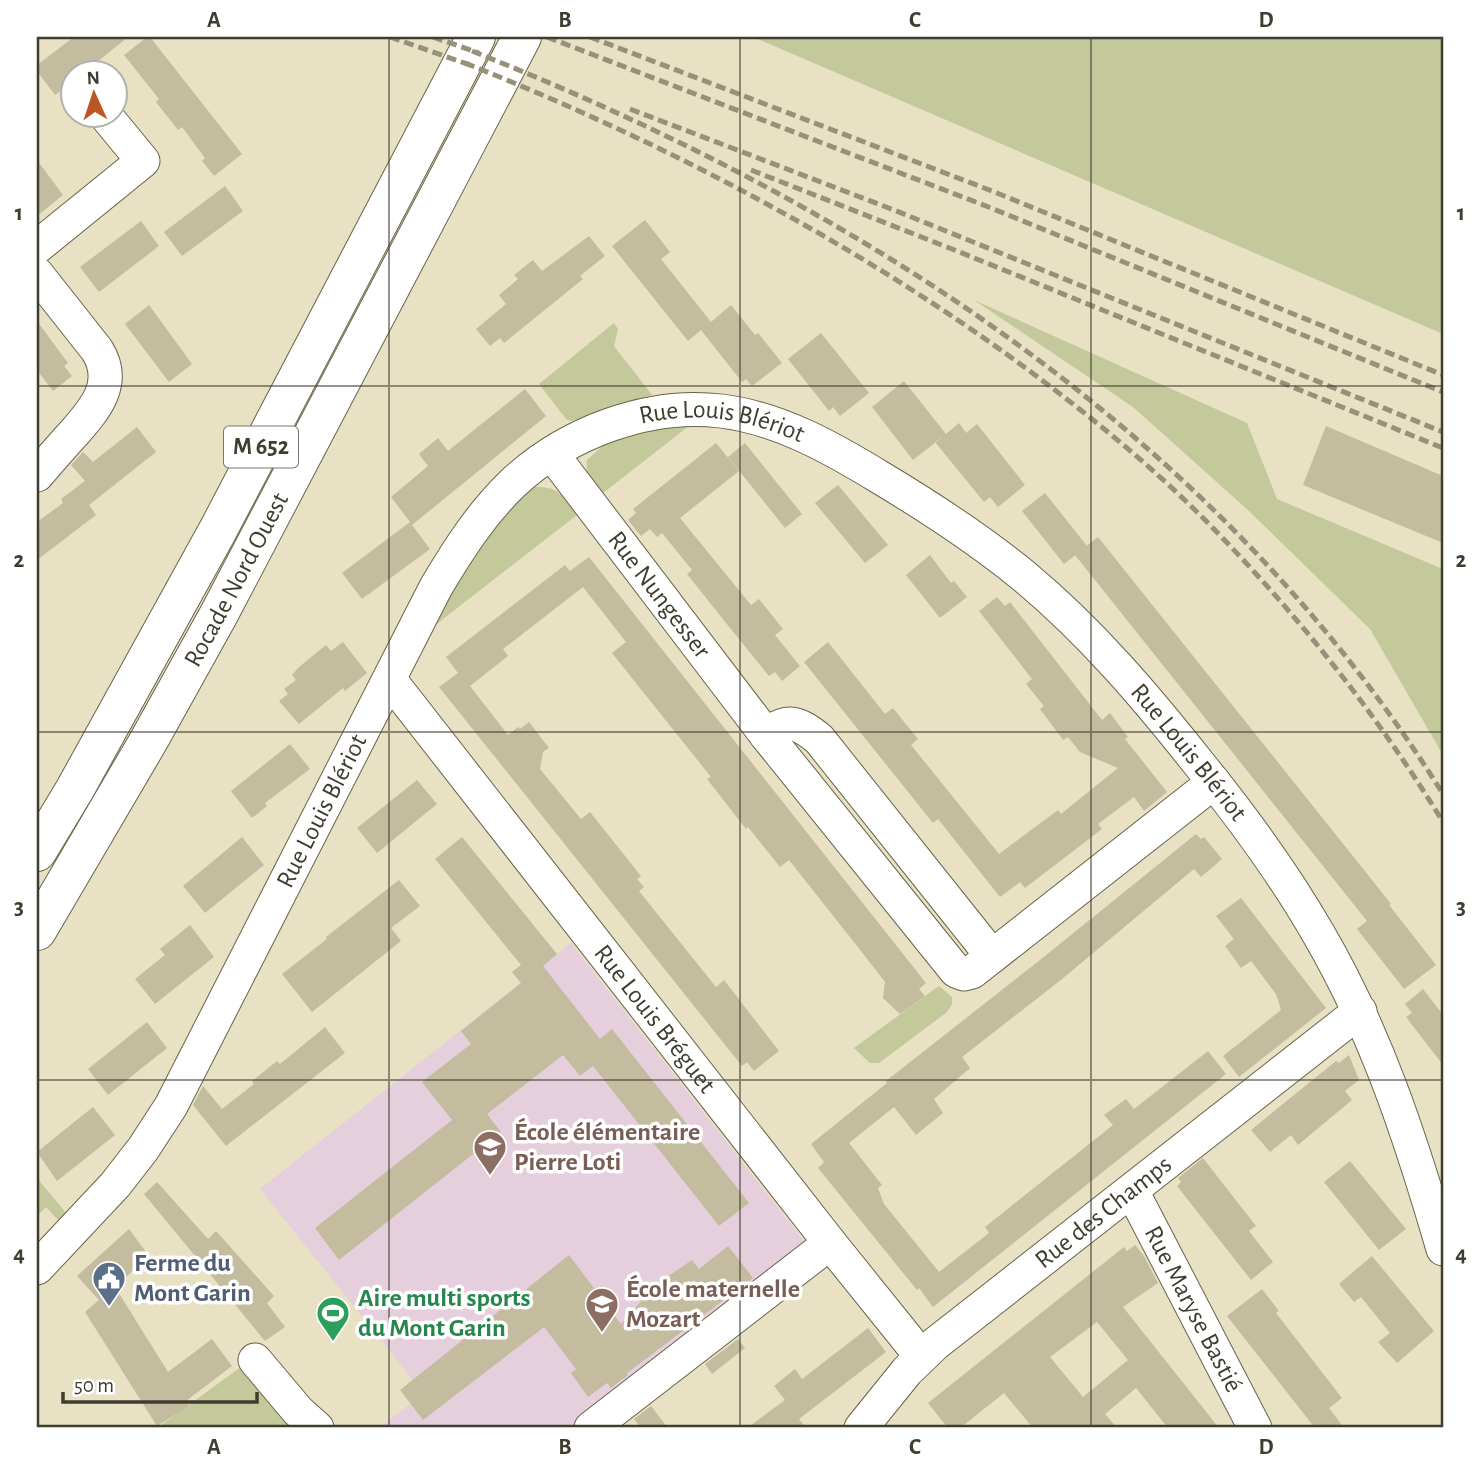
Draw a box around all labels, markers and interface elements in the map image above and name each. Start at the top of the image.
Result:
text: A [207,9,221,32]
text: B [558,9,572,32]
text: C [909,9,921,32]
text: D [1258,9,1274,32]
north arrow [60,60,130,130]
text: N [86,69,100,88]
text: 1 [15,202,23,225]
text: 1 [1457,202,1465,225]
street label: Rue Louis Blériot [637,396,809,447]
road number: M 652 [224,426,298,467]
street label: Rocade Nord Ouest [179,488,293,671]
street label: Rue Nungesser [603,527,716,664]
text: 2 [14,549,25,572]
text: 2 [1456,549,1467,572]
street label: Rue Louis Blériot [1126,678,1252,826]
street label: Rue Louis Blériot [272,730,371,892]
text: 3 [14,896,24,919]
text: 3 [1456,896,1466,919]
street label: Rue Louis Bréguet [589,940,721,1098]
place label: École élémentaire Pierre Loti [514,1117,700,1175]
school or university icon: École élémentaire Pierre Loti [471,1128,509,1177]
street label: Rue des Champs [1030,1151,1176,1273]
street label: Rue Maryse Bastié [1139,1222,1247,1396]
text: 4 [13,1243,25,1266]
text: 4 [1455,1243,1467,1266]
place label: Ferme du Mont Garin [134,1250,251,1306]
public building icon: Ferme du Mont Garin [90,1259,128,1308]
place label: École maternelle Mozart [626,1274,800,1332]
place label: Aire multi sports du Mont Garin [358,1285,531,1341]
school or university icon: École maternelle Mozart [583,1285,621,1334]
sports icon: Aire multi sports du Mont Garin [314,1294,352,1343]
scale bar [63,1360,257,1404]
text: 50 m [74,1375,114,1396]
text: A [207,1436,221,1459]
text: B [558,1436,572,1459]
text: C [909,1436,921,1459]
text: D [1258,1436,1274,1459]

